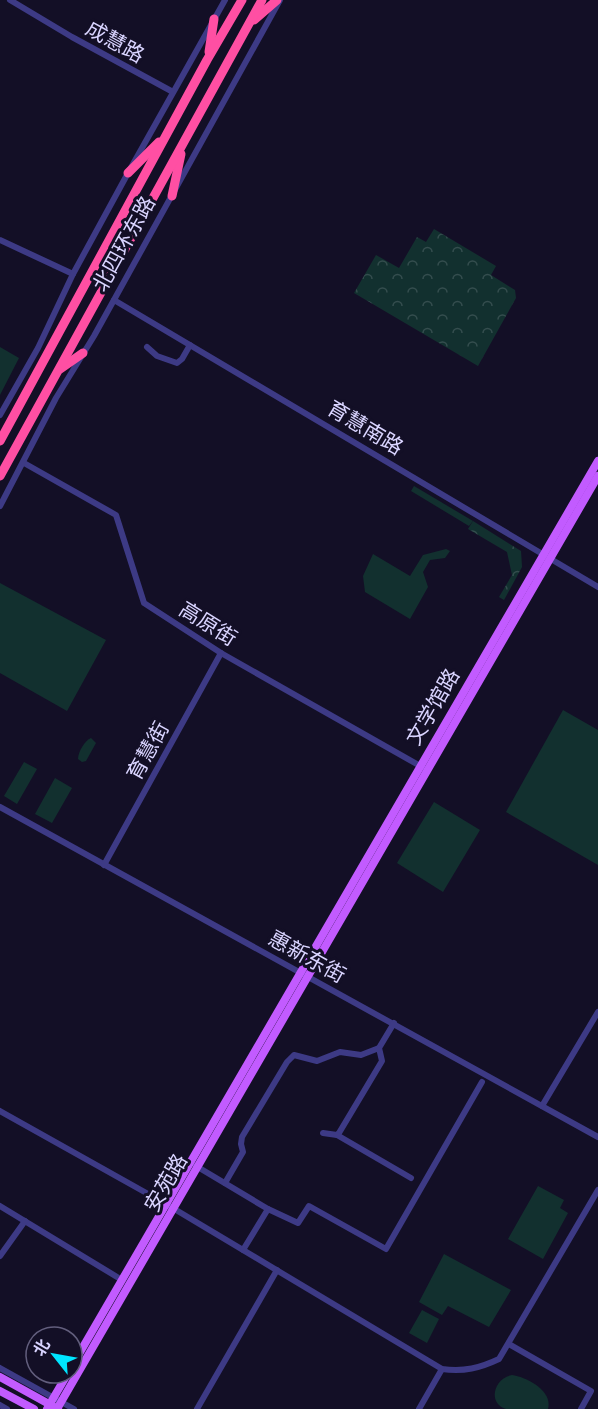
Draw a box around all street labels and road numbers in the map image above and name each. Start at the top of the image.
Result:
street label: 成慧路 [82,14,149,67]
street label: 北四环东路 [86,191,159,295]
street label: 育慧南路 [323,394,408,459]
street label: 高原街 [175,595,242,650]
street label: 文学馆路 [400,664,464,749]
street label: 育慧街 [120,717,173,784]
street label: 惠新东街 [265,924,351,987]
street label: 安苑路 [138,1149,191,1216]

